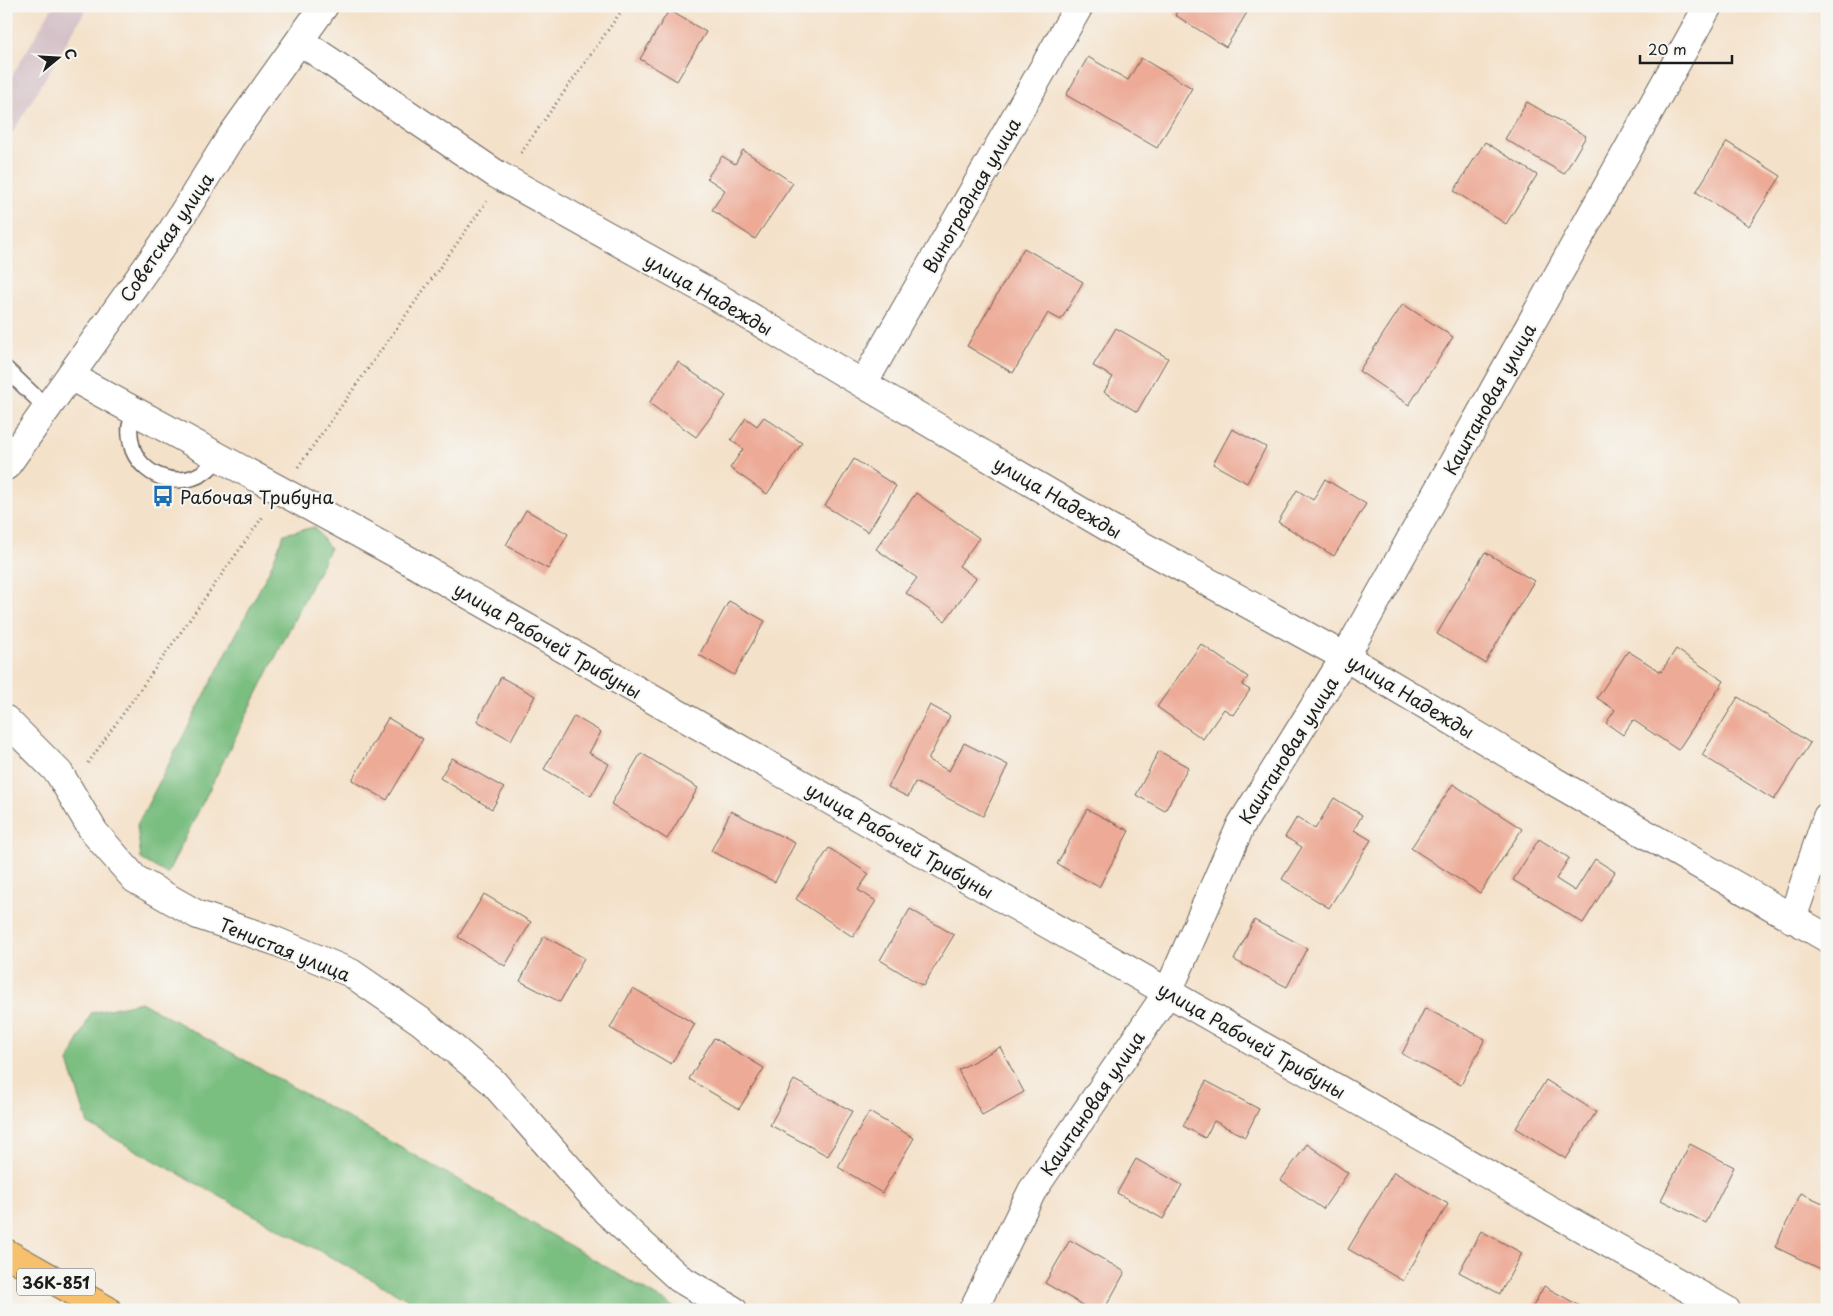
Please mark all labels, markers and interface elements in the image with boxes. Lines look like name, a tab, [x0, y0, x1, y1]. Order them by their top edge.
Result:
north arrow	[32, 32, 82, 82]
scale bar	[1640, 32, 1733, 64]
text: 20 m	[1648, 37, 1687, 60]
text: С	[59, 46, 82, 62]
street label: Виноградная улица	[915, 112, 1027, 278]
street label: Советская улица	[113, 166, 220, 307]
street label: улица Надежды	[640, 246, 778, 342]
street label: Каштановая улица	[1436, 318, 1542, 480]
street label: улица Надежды	[989, 449, 1127, 545]
bus stop icon: Рабочая Трибуна	[150, 483, 176, 509]
place label: Рабочая Трибуна	[180, 483, 335, 510]
street label: улица Рабочей Трибуны	[449, 575, 647, 705]
street label: улица Надежды	[1342, 647, 1480, 745]
street label: Каштановая улица	[1232, 670, 1345, 829]
street label: улица Рабочей Трибуны	[801, 775, 999, 905]
street label: Тенистая улица	[215, 910, 355, 988]
street label: улица Рабочей Трибуны	[1153, 975, 1351, 1105]
street label: Каштановая улица	[1033, 1025, 1151, 1181]
road number: 36К-851	[17, 1268, 95, 1295]

